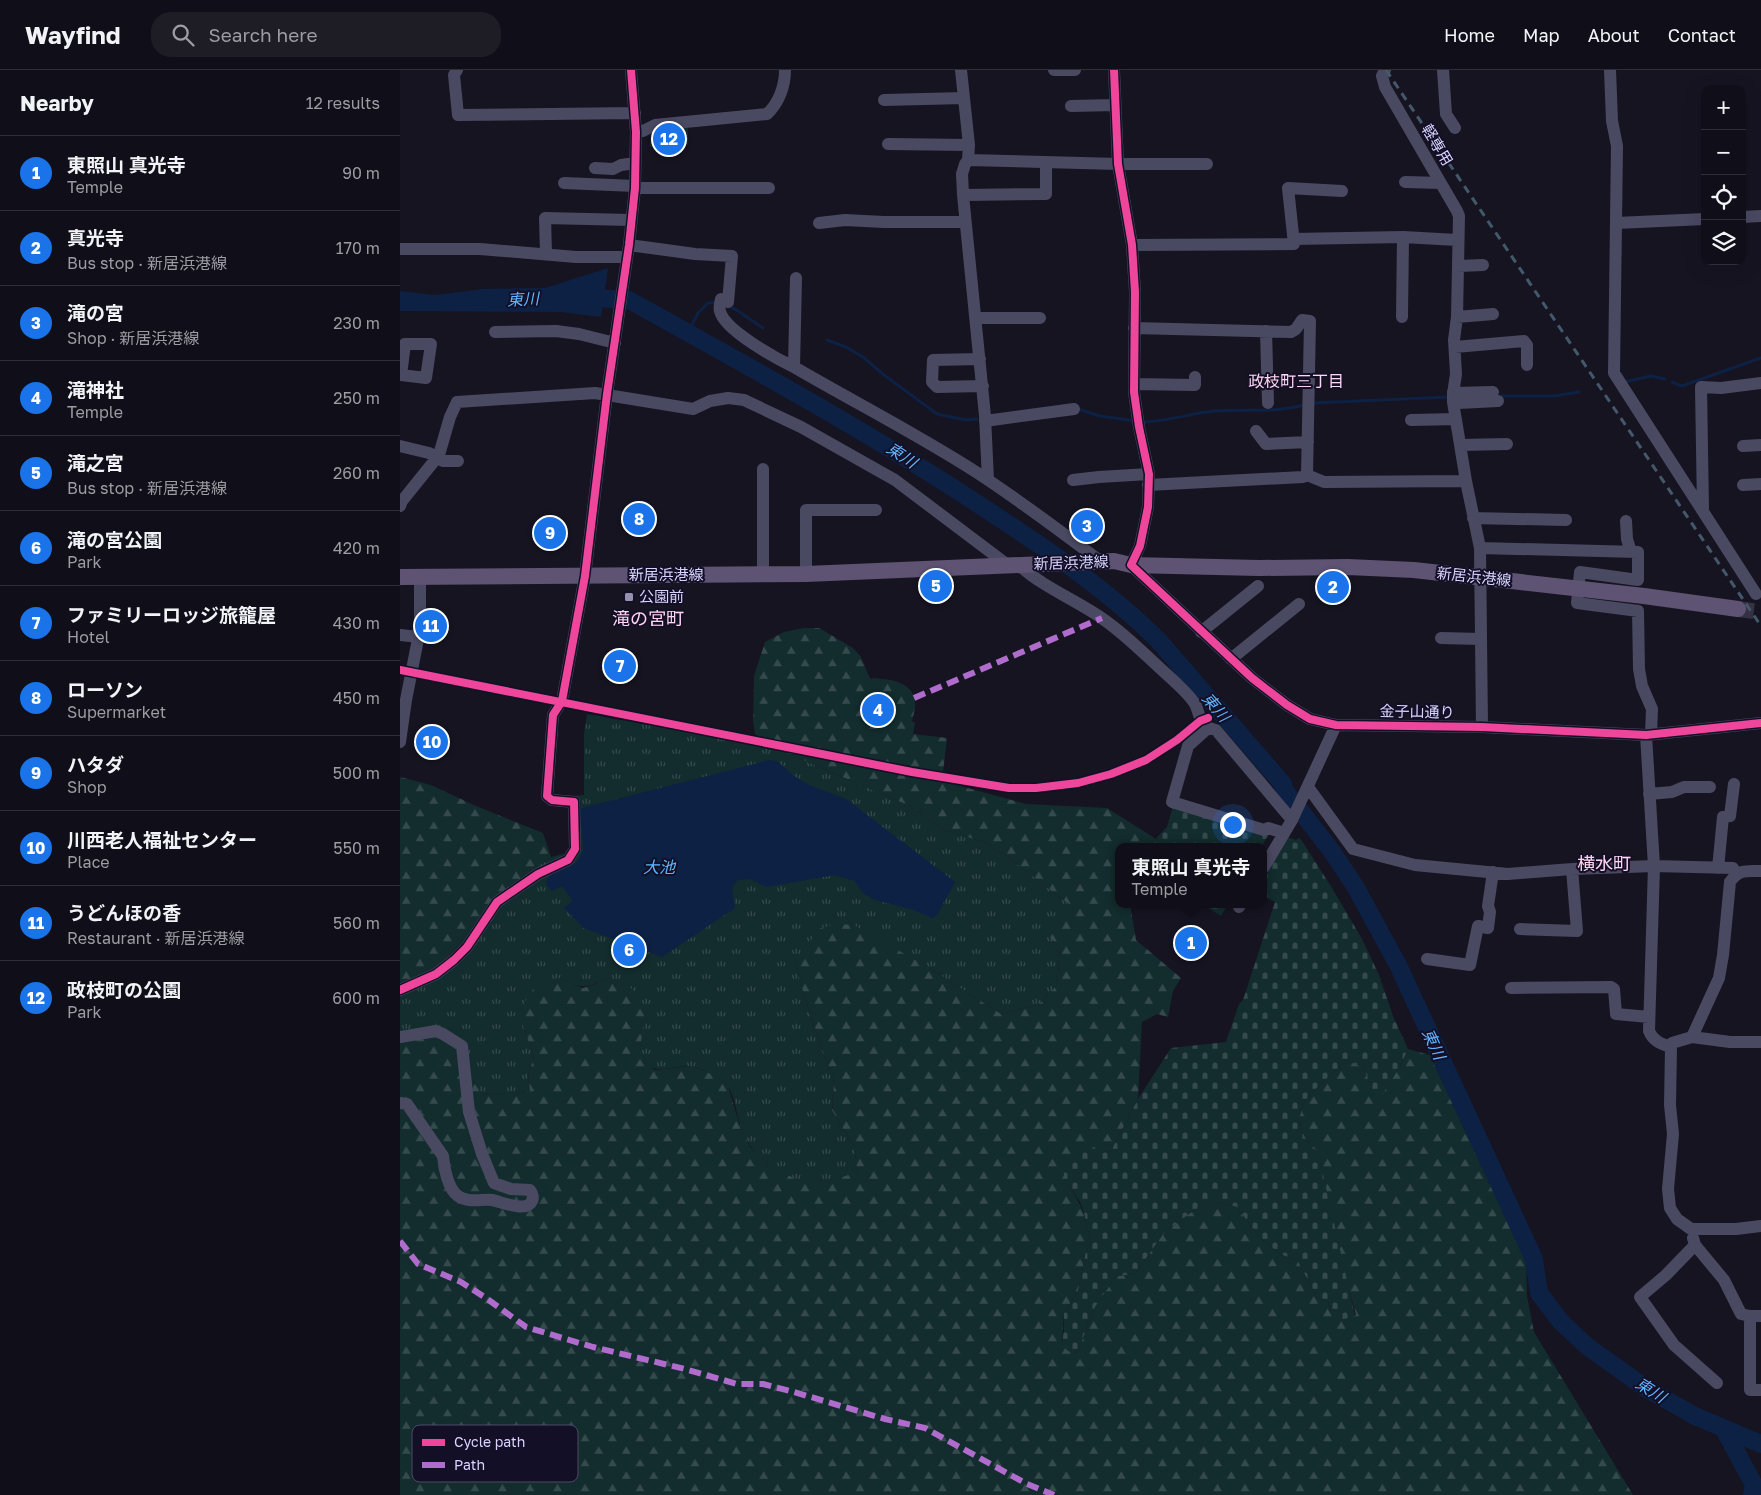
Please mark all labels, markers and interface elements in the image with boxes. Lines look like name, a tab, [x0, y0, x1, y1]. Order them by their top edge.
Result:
search box	[151, 12, 501, 57]
text: Wayfind	[25, 20, 121, 49]
icon: search	[169, 21, 197, 49]
text: Search here	[209, 23, 317, 46]
text: Home	[1444, 24, 1495, 46]
text: Map	[1523, 24, 1560, 46]
text: About	[1588, 24, 1640, 46]
text: Contact	[1668, 24, 1736, 46]
map controls	[1701, 85, 1746, 265]
button: +	[1701, 85, 1746, 130]
text: Nearby	[20, 90, 94, 116]
text: 12 results	[306, 93, 380, 113]
pin: 12	[653, 120, 685, 158]
street label: 軽専用	[1419, 121, 1457, 168]
button: −	[1701, 130, 1746, 175]
text: 東照山 真光寺	[67, 153, 186, 176]
text: 1	[32, 163, 40, 183]
text: 90 m	[342, 163, 380, 183]
button: locate	[1701, 175, 1746, 220]
text: Temple	[67, 177, 123, 197]
button: layers	[1701, 220, 1746, 265]
text: 真光寺	[67, 226, 124, 249]
text: 2	[31, 238, 41, 258]
text: 170 m	[336, 238, 380, 258]
text: Bus stop · 新居浜港線	[67, 253, 227, 273]
water label: 東川	[506, 288, 541, 310]
text: 滝の宮	[67, 301, 124, 324]
text: 3	[31, 313, 41, 333]
text: 230 m	[333, 313, 380, 333]
text: Shop · 新居浜港線	[67, 328, 199, 348]
district label: 政枝町三丁目	[1248, 371, 1344, 391]
text: 滝神社	[67, 378, 124, 401]
text: 4	[31, 388, 41, 408]
text: 250 m	[333, 388, 380, 408]
text: Temple	[67, 402, 123, 422]
water label: 東川	[883, 438, 923, 473]
text: 滝之宮	[67, 451, 124, 474]
text: 5	[31, 463, 41, 483]
text: 260 m	[333, 463, 380, 483]
text: Bus stop · 新居浜港線	[67, 478, 227, 498]
pin: 8	[623, 500, 655, 538]
pin: 3	[1071, 507, 1103, 545]
pin: 9	[534, 514, 566, 552]
text: 滝の宮公園	[67, 528, 162, 551]
text: 6	[31, 538, 41, 558]
text: 420 m	[333, 538, 380, 558]
text: Park	[67, 552, 102, 572]
street label: 新居浜港線	[1033, 552, 1109, 572]
street label: 新居浜港線	[1436, 563, 1512, 589]
street label: 新居浜港線	[628, 565, 704, 583]
pin: 5	[920, 567, 952, 605]
pin: 2	[1317, 568, 1349, 606]
place label: 公園前	[639, 587, 684, 605]
marker: 公園前	[623, 591, 635, 603]
text: ファミリーロッジ旅籠屋	[67, 603, 276, 626]
pin: 11	[415, 607, 447, 645]
district label: 滝の宮町	[612, 607, 684, 629]
text: 7	[32, 613, 40, 633]
text: 430 m	[333, 613, 380, 633]
text: Hotel	[67, 627, 110, 647]
pin: 7	[604, 647, 636, 685]
text: ローソン	[67, 678, 143, 701]
text: 8	[31, 688, 41, 708]
text: 450 m	[333, 688, 380, 708]
water label: 東川	[1198, 688, 1235, 727]
pin: 4	[862, 691, 894, 729]
street label: 金子山通り	[1379, 701, 1455, 721]
text: Supermarket	[67, 702, 166, 722]
pin: 10	[416, 723, 448, 761]
text: ハタダ	[67, 753, 124, 776]
text: 9	[31, 763, 41, 783]
text: 500 m	[333, 763, 380, 783]
text: Shop	[67, 777, 107, 797]
your location	[1220, 812, 1246, 838]
text: 川西老人福祉センター	[67, 828, 257, 851]
text: 10	[27, 838, 45, 858]
text: 550 m	[333, 838, 380, 858]
popup	[1115, 843, 1267, 908]
text: Place	[67, 852, 110, 872]
district label: 横水町	[1577, 852, 1631, 874]
text: 東照山 真光寺	[1132, 855, 1250, 878]
water label: 大池	[643, 857, 677, 877]
text: Temple	[1132, 879, 1188, 899]
text: うどんほの香	[67, 901, 181, 924]
text: 11	[28, 913, 44, 933]
text: 560 m	[333, 913, 380, 933]
pin: 1	[1175, 924, 1207, 962]
text: Restaurant · 新居浜港線	[67, 928, 245, 948]
pin: 6	[613, 931, 645, 969]
text: 政枝町の公園	[67, 978, 181, 1001]
text: 12	[27, 988, 45, 1008]
text: 600 m	[332, 988, 380, 1008]
text: Park	[67, 1002, 102, 1022]
water label: 東川	[1418, 1025, 1451, 1065]
water label: 東川	[1632, 1373, 1672, 1408]
legend	[412, 1425, 578, 1482]
text: Cycle path	[454, 1433, 525, 1450]
text: Path	[454, 1456, 485, 1473]

